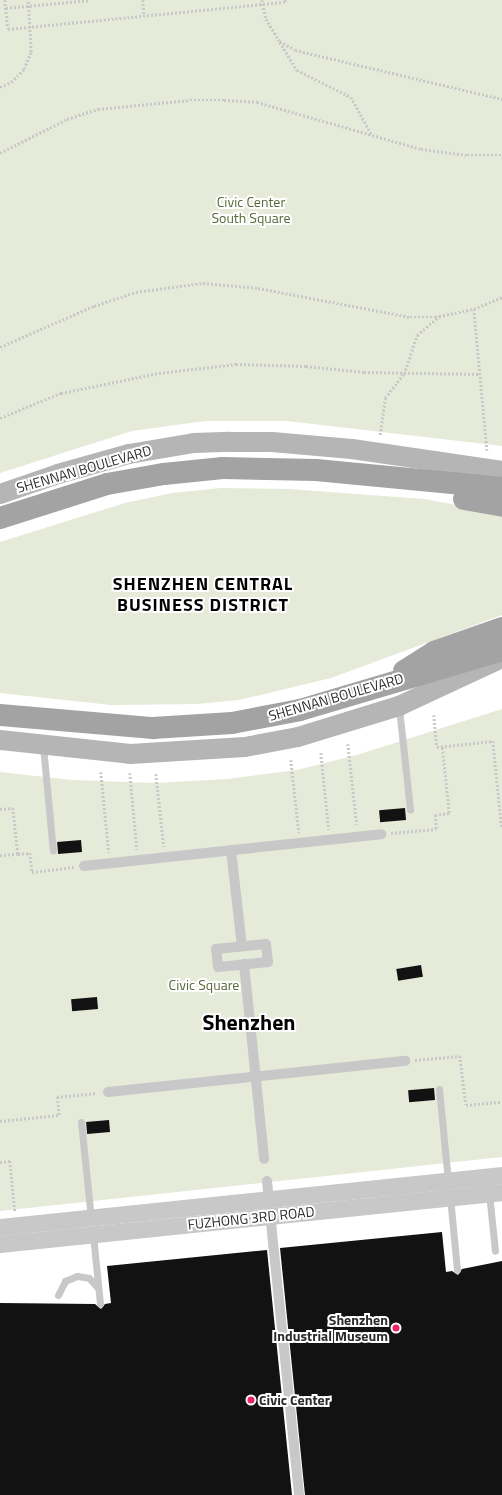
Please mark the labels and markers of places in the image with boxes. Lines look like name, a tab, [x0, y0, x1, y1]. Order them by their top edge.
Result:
place label: Shenzhen Industrial Museum	[273, 1312, 388, 1344]
marker: Shenzhen Industrial Museum	[391, 1323, 401, 1333]
place label: Civic Center	[259, 1392, 330, 1408]
marker: Civic Center	[246, 1395, 256, 1405]

